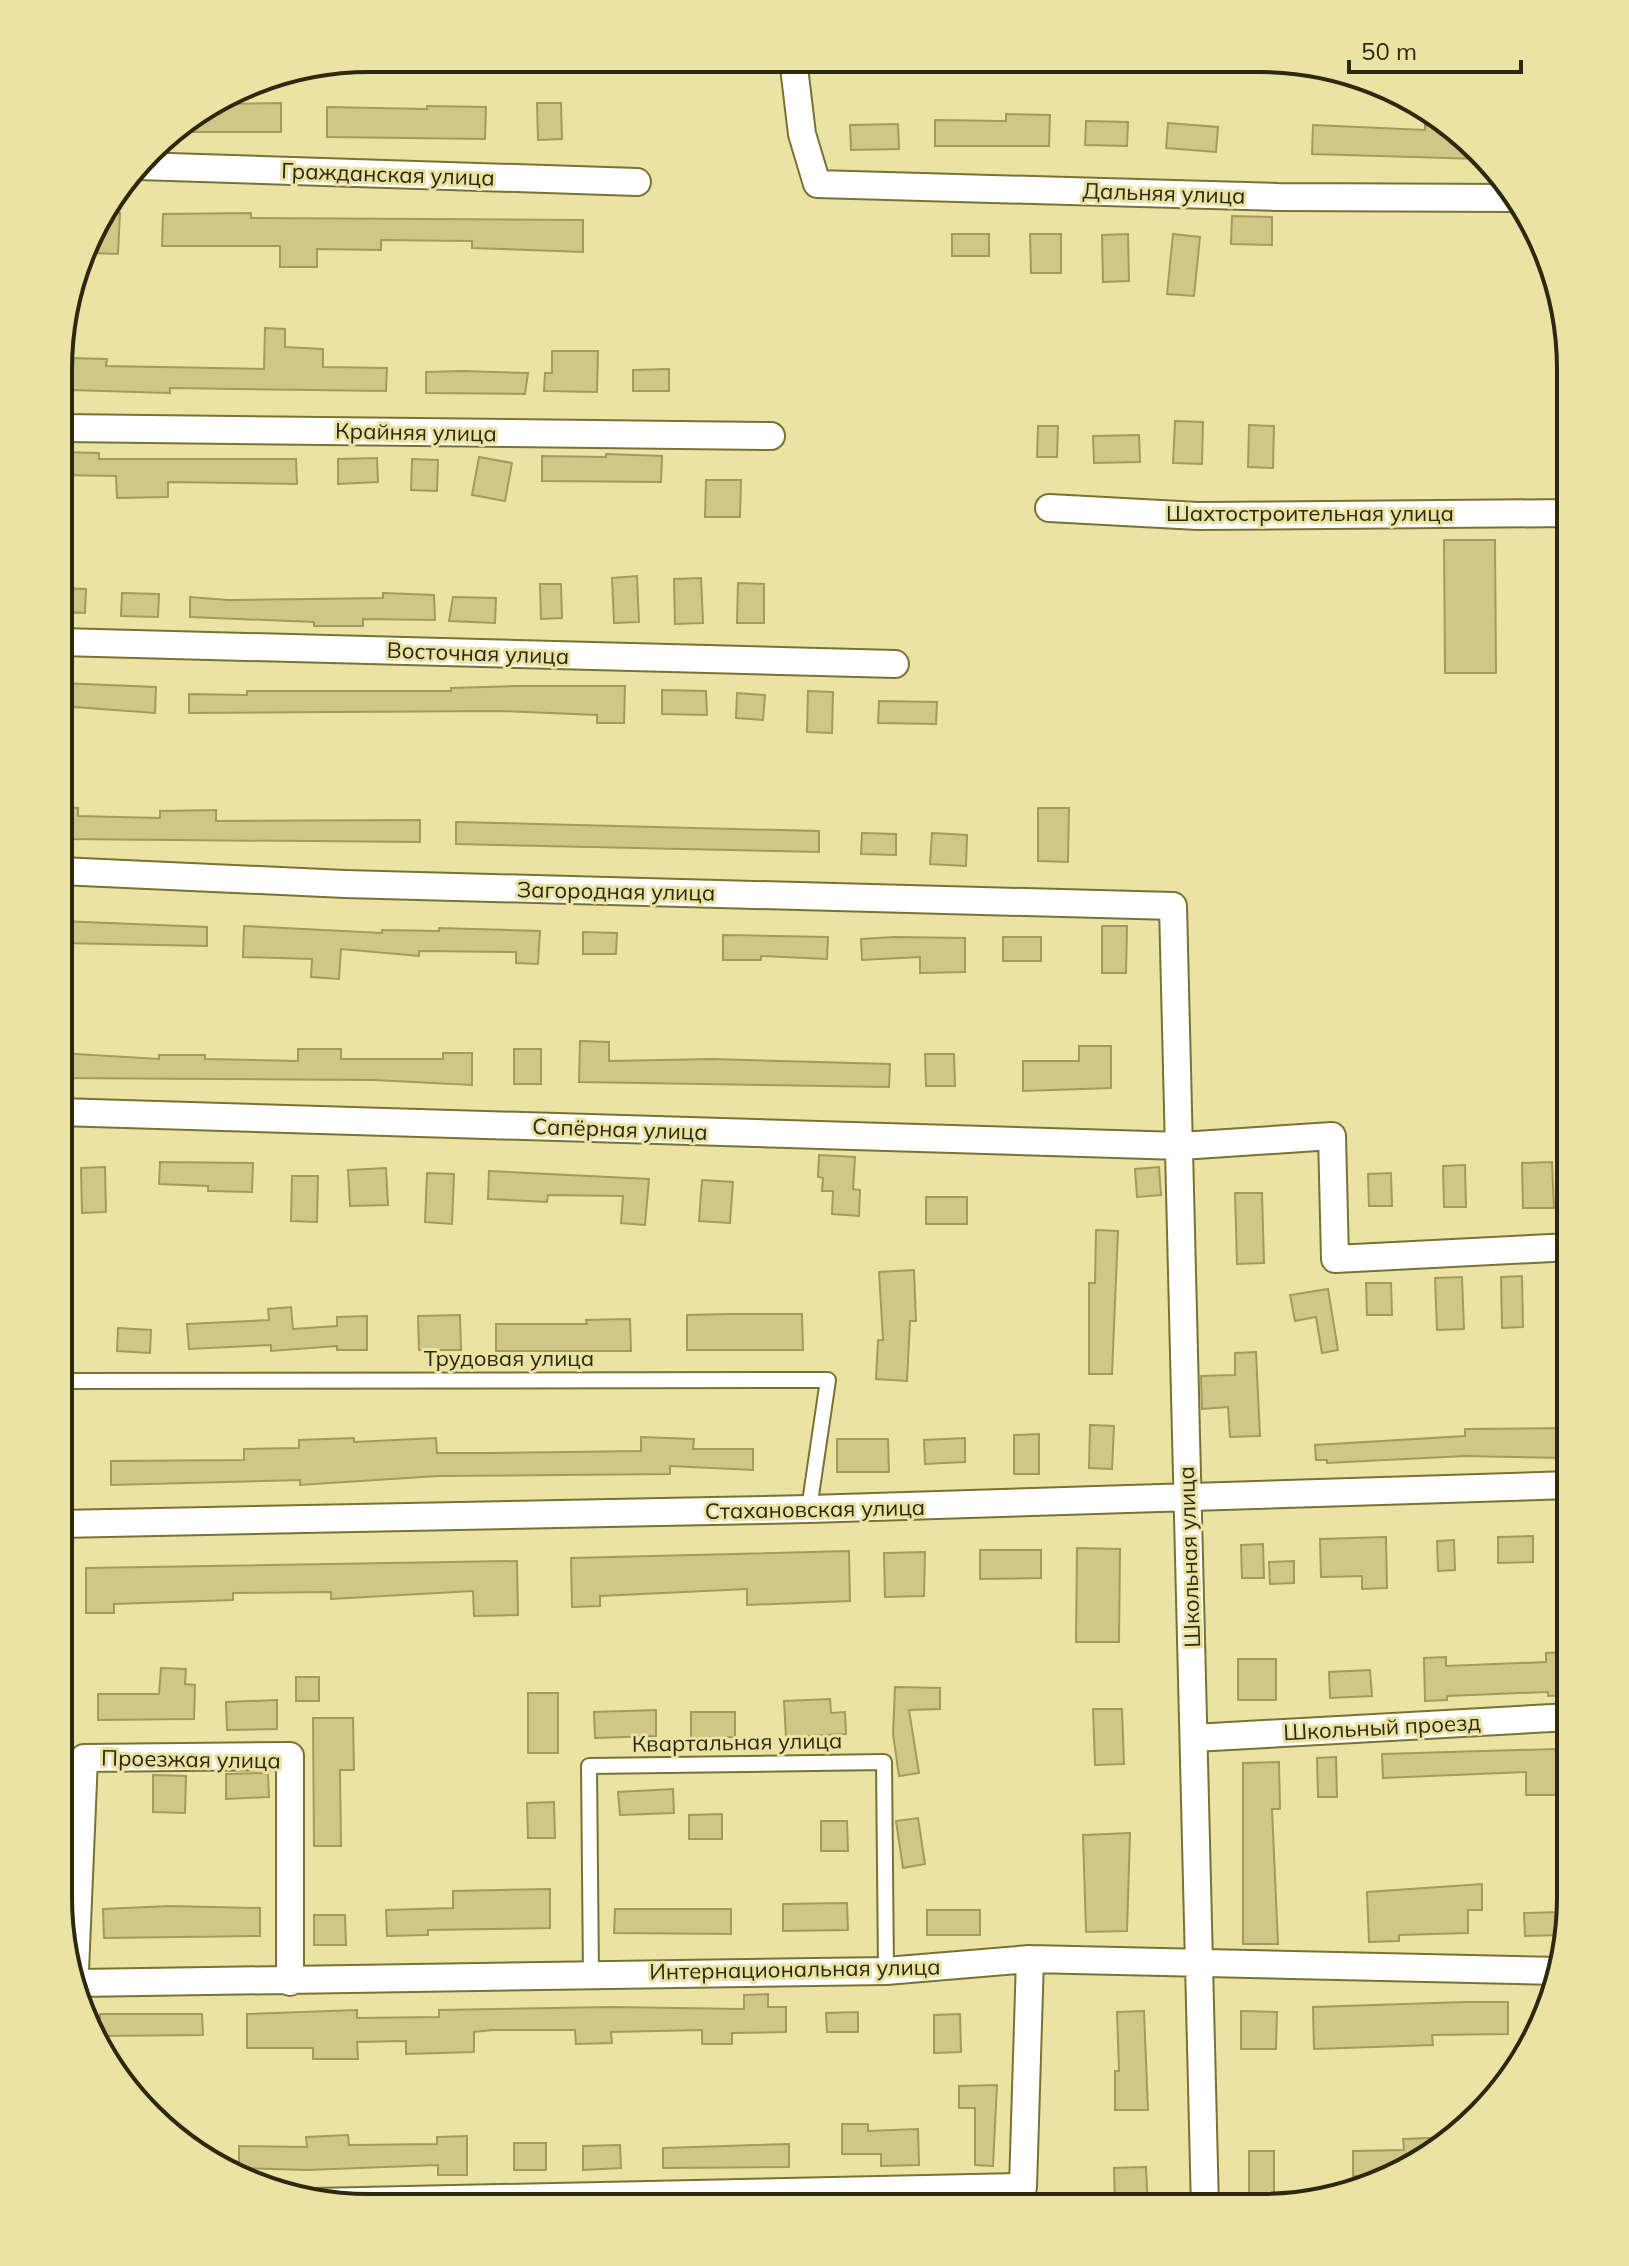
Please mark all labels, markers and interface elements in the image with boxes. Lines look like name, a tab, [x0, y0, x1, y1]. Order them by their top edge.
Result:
scale bar	[1349, 24, 1521, 74]
text: 50 m	[1361, 36, 1417, 66]
street label: Гражданская улица	[281, 156, 495, 192]
street label: Дальняя улица	[1082, 176, 1246, 210]
street label: Крайняя улица	[335, 417, 497, 447]
street label: Шахтостроительная улица	[1166, 499, 1454, 527]
street label: Восточная улица	[386, 636, 570, 670]
street label: Загородная улица	[517, 875, 715, 907]
street label: Сапёрная улица	[532, 1112, 708, 1146]
street label: Трудовая улица	[424, 1344, 594, 1372]
street label: Школьная улица	[1172, 1466, 1206, 1648]
street label: Стахановская улица	[705, 1493, 925, 1525]
street label: Школьный проезд	[1282, 1708, 1482, 1746]
street label: Квартальная улица	[632, 1726, 842, 1758]
street label: Проезжая улица	[101, 1743, 281, 1775]
street label: Интернациональная улица	[649, 1952, 941, 1986]

